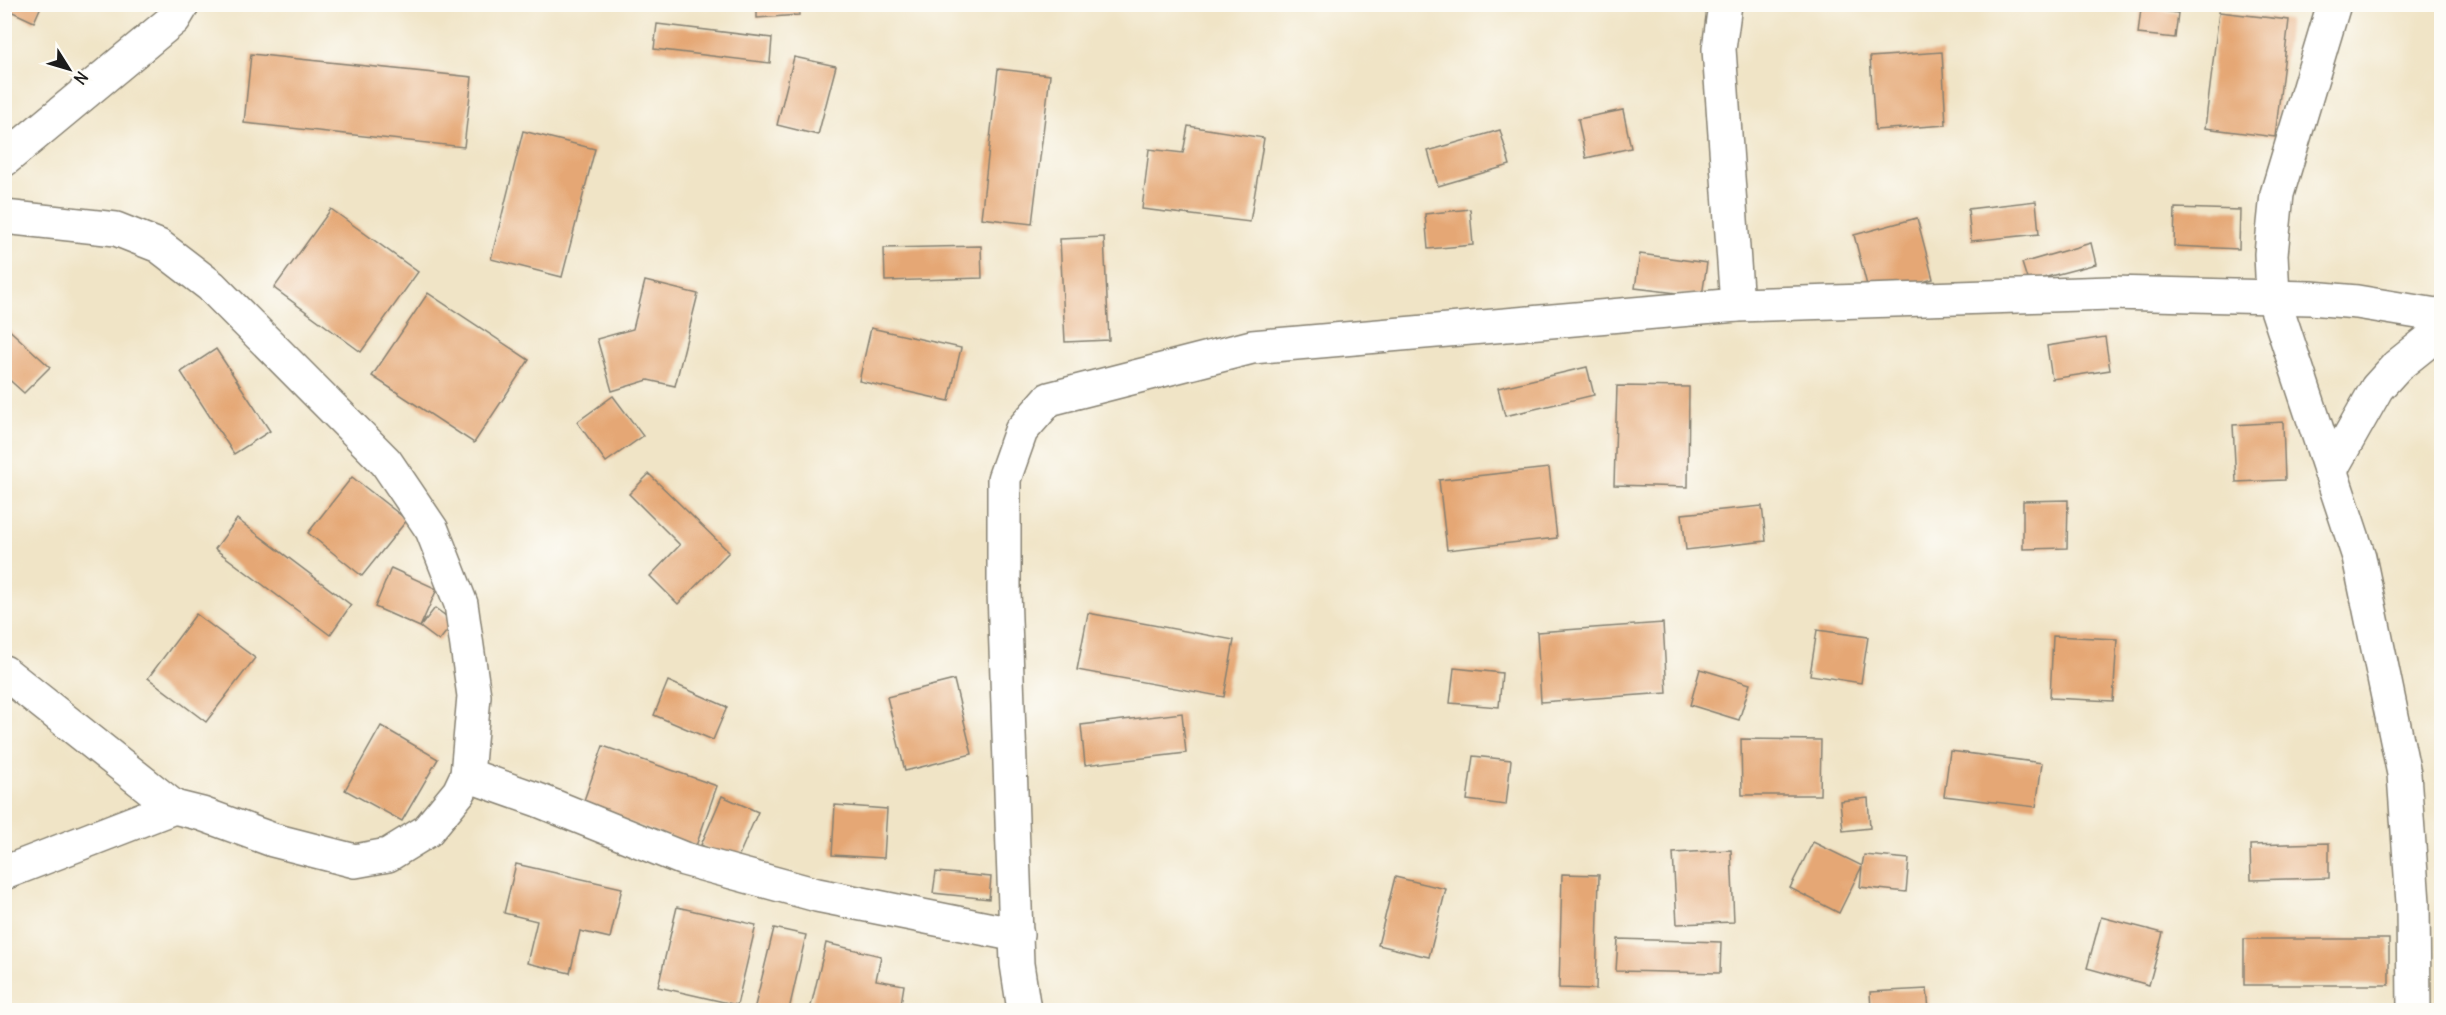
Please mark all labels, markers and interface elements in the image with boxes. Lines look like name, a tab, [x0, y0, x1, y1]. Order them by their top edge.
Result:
north arrow	[39, 39, 99, 99]
text: N	[70, 68, 92, 88]

